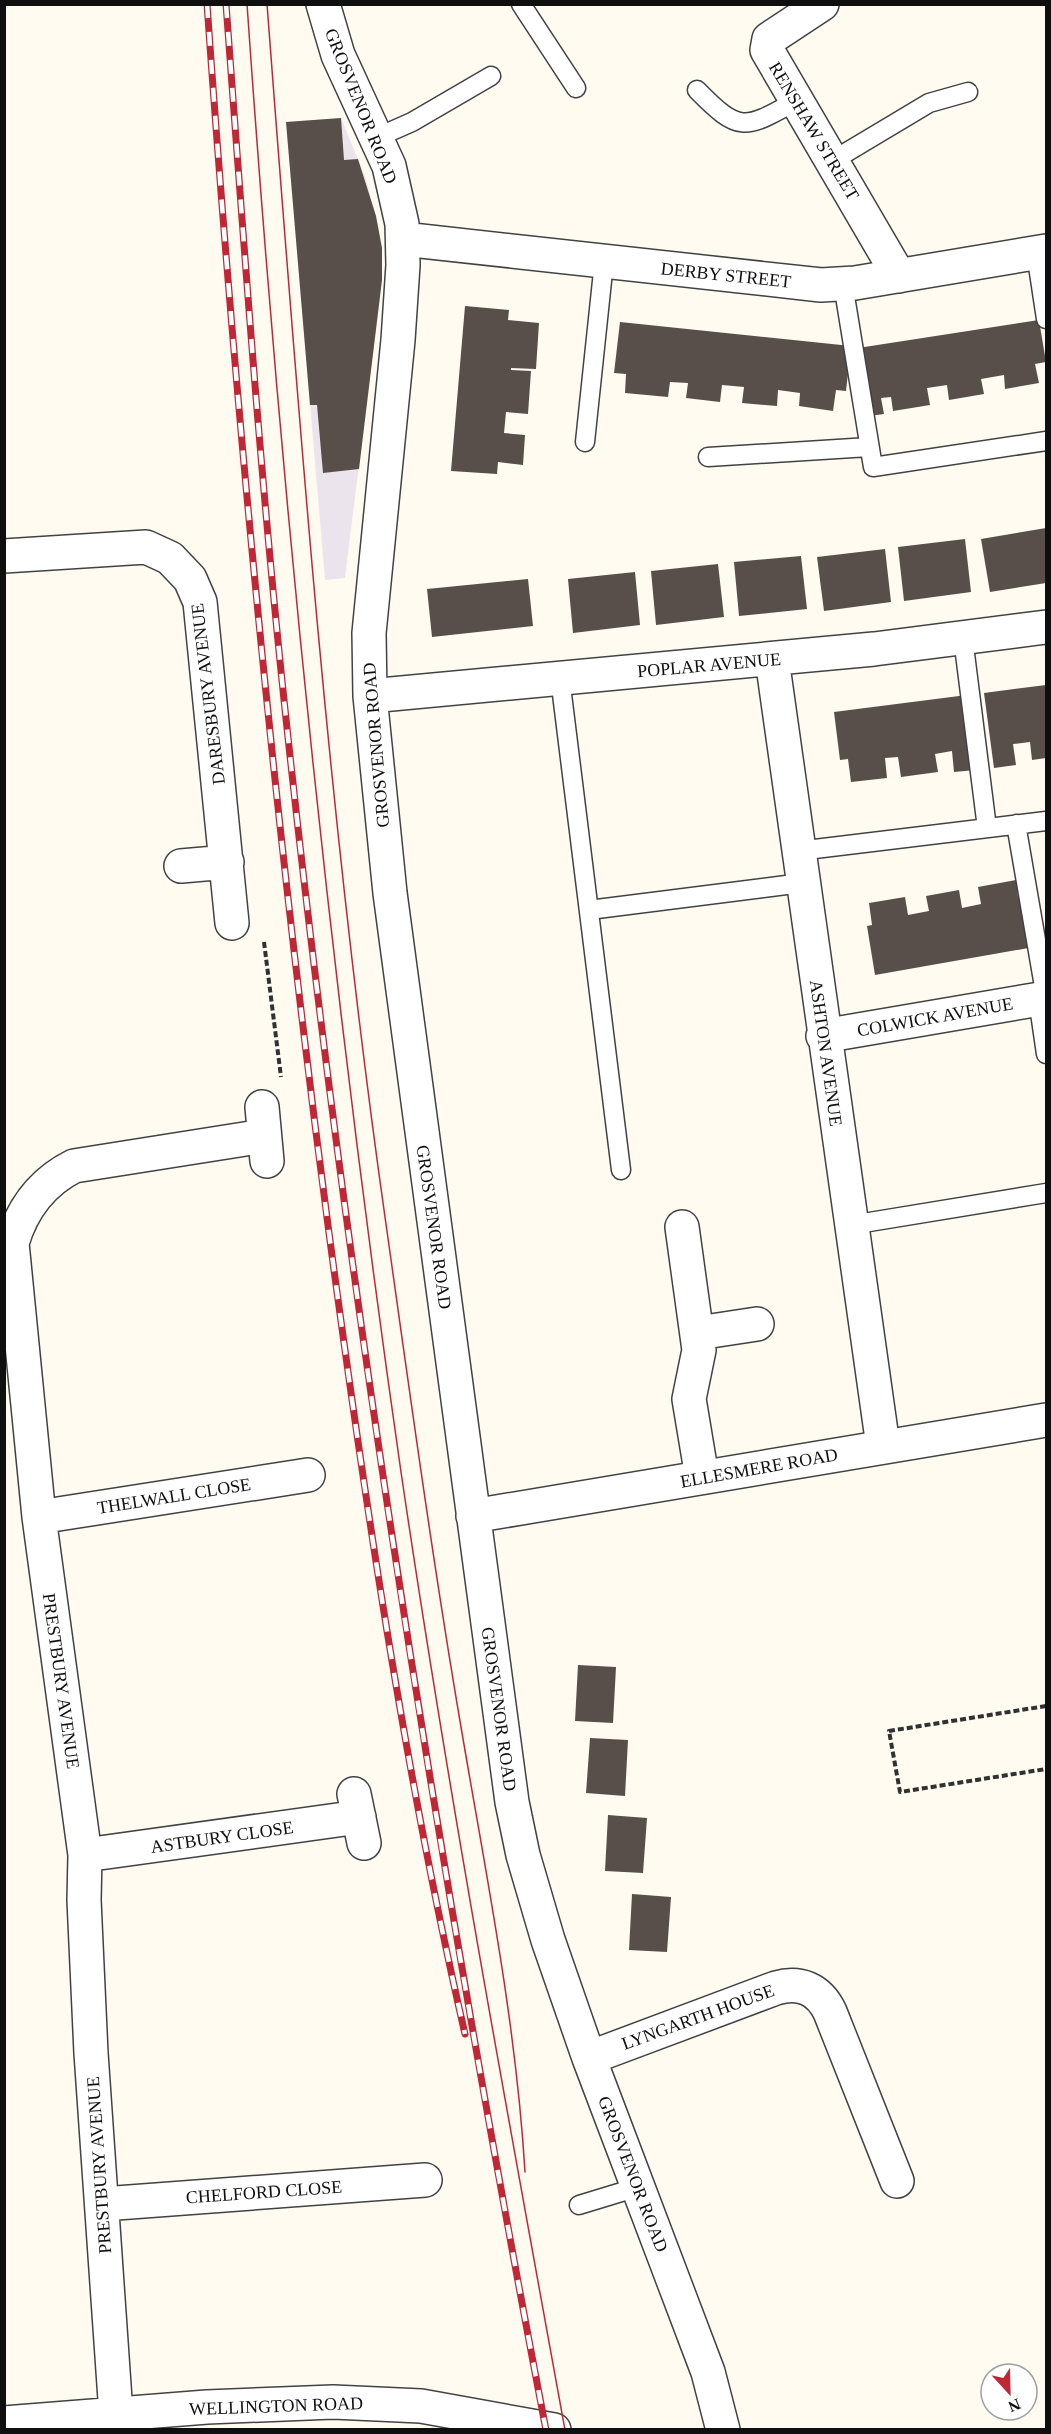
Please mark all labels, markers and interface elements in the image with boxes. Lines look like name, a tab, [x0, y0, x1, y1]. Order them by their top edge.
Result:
street label: GROSVENOR ROAD	[321, 26, 401, 186]
street label: RENSHAW STREET	[765, 58, 863, 204]
street label: DERBY STREET	[660, 258, 792, 292]
street label: DARESBURY AVENUE	[187, 602, 229, 786]
street label: POPLAR AVENUE	[636, 649, 782, 681]
street label: GROSVENOR ROAD	[359, 662, 393, 828]
street label: ASHTON AVENUE	[806, 978, 846, 1128]
street label: COLWICK AVENUE	[856, 993, 1014, 1041]
street label: GROSVENOR ROAD	[413, 1144, 455, 1310]
street label: ELLESMERE ROAD	[679, 1444, 839, 1492]
street label: THELWALL CLOSE	[96, 1474, 252, 1518]
street label: PRESTBURY AVENUE	[39, 1592, 83, 1770]
street label: GROSVENOR ROAD	[478, 1626, 520, 1792]
street label: ASTBURY CLOSE	[149, 1817, 295, 1857]
street label: LYNGARTH HOUSE	[619, 1980, 777, 2054]
street label: PRESTBURY AVENUE	[83, 2076, 115, 2254]
street label: GROSVENOR ROAD	[594, 2093, 672, 2255]
street label: CHELFORD CLOSE	[185, 2177, 343, 2207]
north arrow	[979, 2362, 1039, 2422]
street label: WELLINGTON ROAD	[189, 2393, 363, 2419]
text: N	[1005, 2395, 1023, 2416]

